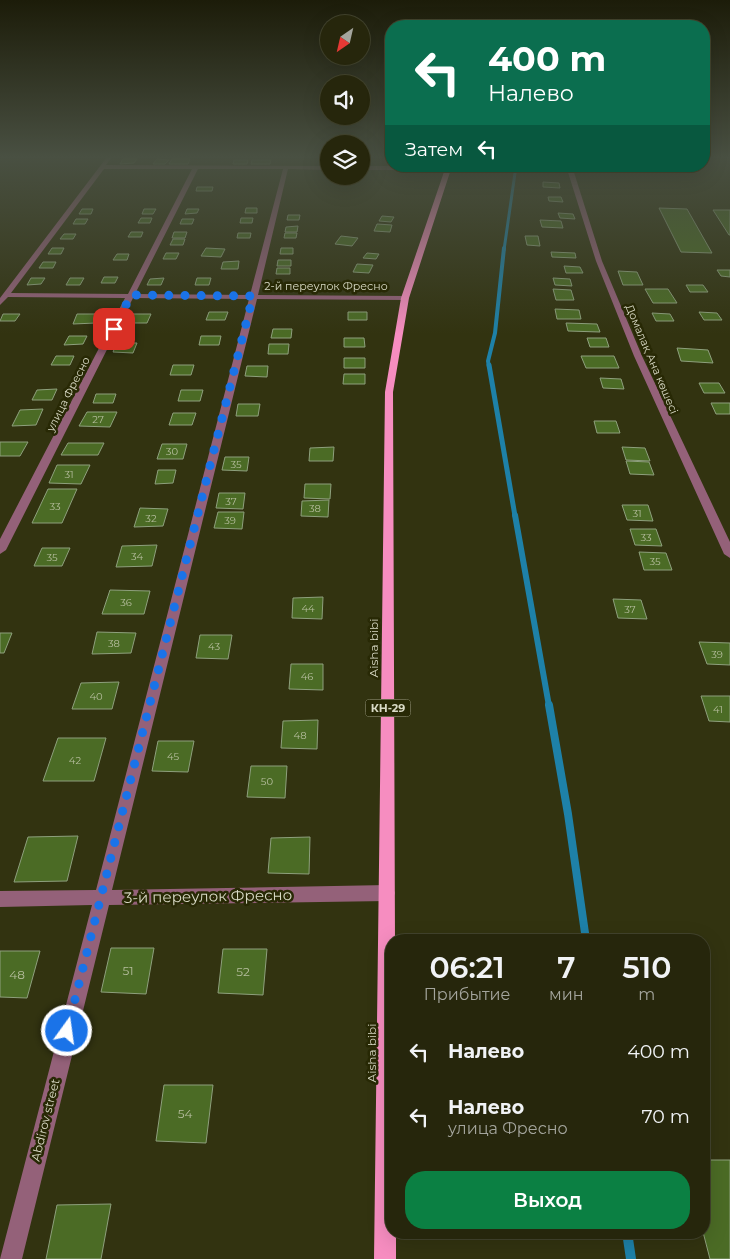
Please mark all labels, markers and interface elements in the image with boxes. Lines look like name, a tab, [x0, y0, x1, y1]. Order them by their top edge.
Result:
north arrow	[320, 15, 370, 65]
map controls	[320, 15, 370, 185]
text: 400 m	[488, 37, 606, 80]
icon: left	[405, 40, 470, 105]
button: sound	[320, 75, 370, 125]
text: Налево	[488, 80, 574, 107]
button: layers	[320, 135, 370, 185]
icon: left	[473, 135, 501, 163]
text: Затем	[405, 138, 463, 161]
street label: 2-й переулок Фресно	[264, 279, 388, 293]
street label: Домалақ Ана көшесі	[623, 302, 681, 416]
pin	[93, 308, 135, 350]
icon: arrive	[100, 315, 128, 343]
street label: улица Фресно	[43, 354, 93, 435]
house number: 27	[92, 413, 104, 426]
house number: 30	[166, 445, 179, 458]
house number: 35	[230, 458, 242, 471]
house number: 31	[64, 468, 74, 481]
house number: 37	[225, 495, 237, 508]
house number: 33	[49, 500, 61, 513]
house number: 38	[309, 502, 321, 515]
house number: 31	[632, 507, 642, 520]
house number: 32	[145, 512, 157, 525]
house number: 39	[224, 514, 236, 527]
house number: 33	[640, 531, 652, 544]
house number: 34	[131, 550, 144, 563]
house number: 35	[46, 551, 58, 564]
house number: 35	[649, 555, 661, 568]
house number: 36	[120, 596, 132, 609]
house number: 44	[301, 602, 315, 615]
house number: 37	[624, 603, 636, 616]
street label: Aisha bibi	[366, 619, 381, 677]
house number: 38	[108, 637, 120, 650]
house number: 43	[208, 640, 220, 653]
house number: 39	[711, 648, 723, 661]
house number: 46	[301, 670, 313, 683]
house number: 40	[89, 690, 103, 703]
road number: КН-29	[366, 700, 410, 716]
house number: 41	[713, 703, 723, 716]
house number: 48	[293, 729, 307, 742]
house number: 45	[167, 750, 179, 763]
house number: 42	[69, 754, 81, 767]
house number: 50	[261, 775, 274, 788]
street label: 3-й переулок Фресно	[124, 885, 292, 907]
text: 06:21	[429, 949, 505, 986]
text: 7	[557, 949, 575, 986]
text: 510	[622, 949, 671, 986]
house number: 51	[122, 963, 134, 978]
house number: 52	[236, 964, 250, 979]
house number: 48	[9, 967, 25, 982]
text: Прибытие	[424, 985, 510, 1004]
text: мин	[549, 985, 584, 1004]
text: m	[638, 985, 655, 1004]
position arrow	[40, 1004, 92, 1056]
street label: Aisha bibi	[364, 1024, 379, 1082]
icon: left	[405, 1038, 433, 1066]
text: Налево	[448, 1040, 524, 1063]
text: 400 m	[627, 1040, 690, 1063]
street label: Abdirov street	[27, 1077, 63, 1163]
text: Налево	[448, 1096, 524, 1119]
icon: left	[405, 1103, 433, 1131]
text: 70 m	[641, 1105, 690, 1128]
house number: 54	[178, 1106, 192, 1121]
text: улица Фресно	[448, 1119, 568, 1138]
button: Выход	[405, 1171, 690, 1229]

